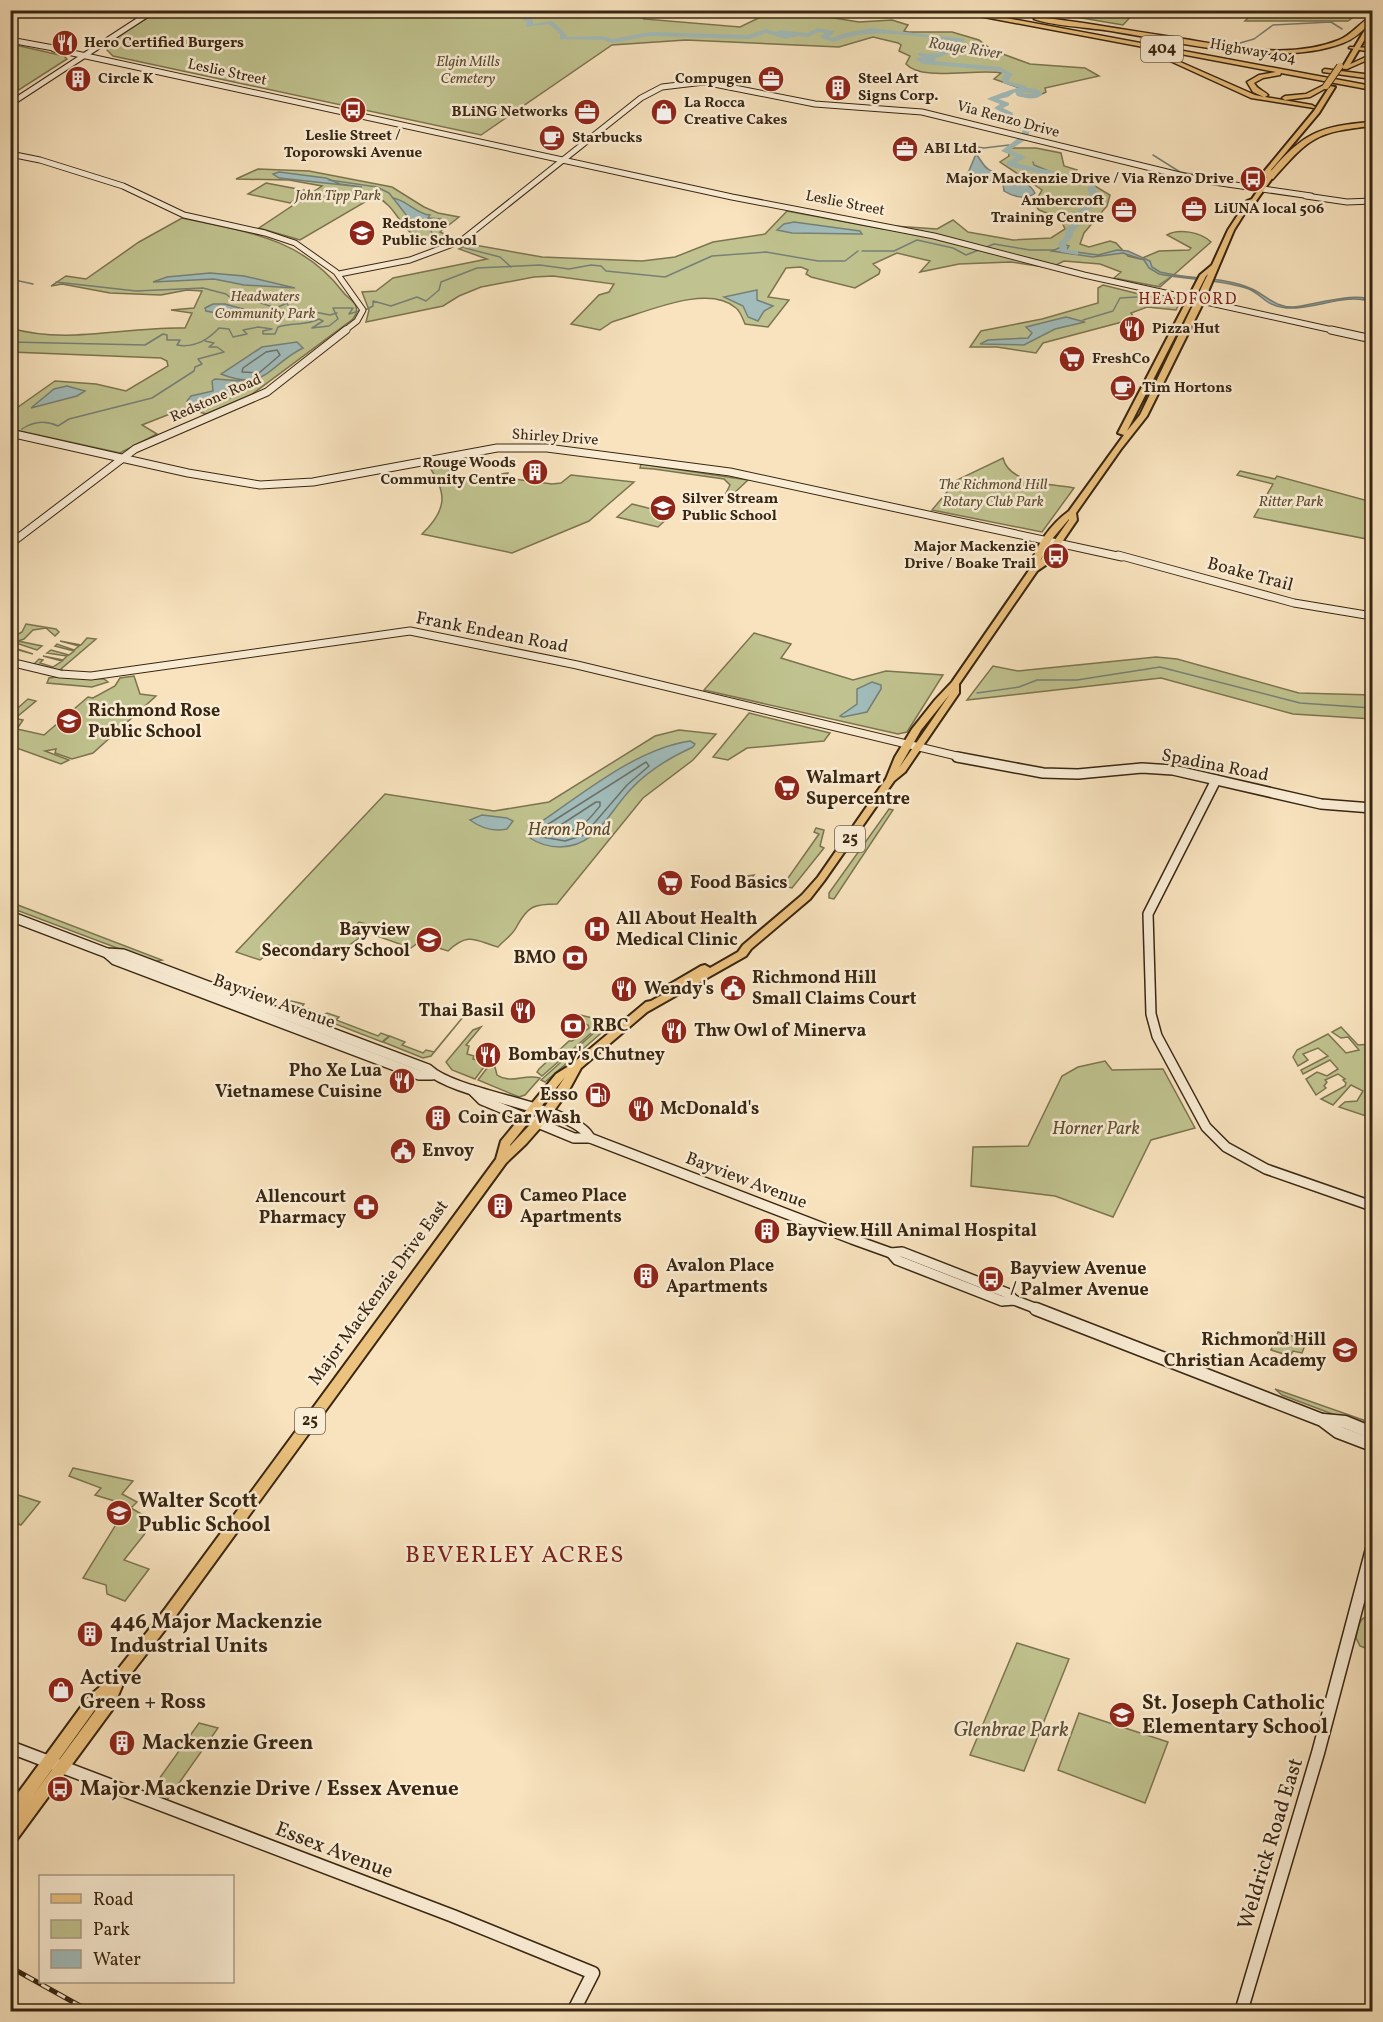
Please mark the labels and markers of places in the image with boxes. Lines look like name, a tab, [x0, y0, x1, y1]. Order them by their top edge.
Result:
restaurant icon: Hero Certified Burgers	[50, 28, 80, 58]
place label: Hero Certified Burgers	[84, 33, 244, 54]
building icon: Circle K	[63, 64, 93, 94]
office icon: Compugen	[756, 64, 786, 94]
place label: Circle K	[98, 69, 154, 90]
place label: Compugen	[675, 69, 752, 90]
place label: Steel Art Signs Corp.	[858, 69, 939, 107]
building icon: Steel Art Signs Corp.	[823, 73, 853, 103]
place label: La Rocca Creative Cakes	[684, 93, 788, 131]
bus stop icon: Leslie Street / Toporowski Avenue	[338, 95, 368, 125]
office icon: BLiNG Networks	[572, 97, 602, 127]
shop icon: La Rocca Creative Cakes	[649, 97, 679, 127]
place label: BLiNG Networks	[452, 102, 568, 123]
cafe icon: Starbucks	[537, 123, 567, 153]
place label: Leslie Street / Toporowski Avenue	[284, 126, 423, 164]
place label: Starbucks	[572, 128, 642, 149]
office icon: ABI Ltd.	[890, 134, 920, 164]
place label: ABI Ltd.	[924, 139, 981, 160]
bus stop icon: Major Mackenzie Drive / Via Renzo Drive	[1238, 164, 1268, 194]
place label: Major Mackenzie Drive / Via Renzo Drive	[946, 169, 1234, 190]
place label: Ambercroft Training Centre	[991, 191, 1104, 229]
office icon: LiUNA local 506	[1179, 194, 1209, 224]
office icon: Ambercroft Training Centre	[1109, 195, 1139, 225]
place label: LiUNA local 506	[1214, 199, 1324, 220]
place label: Redstone Public School	[382, 214, 477, 252]
school or university icon: Redstone Public School	[347, 218, 377, 248]
restaurant icon: Pizza Hut	[1117, 314, 1147, 344]
place label: Pizza Hut	[1152, 319, 1220, 340]
supermarket icon: FreshCo	[1057, 344, 1087, 374]
place label: FreshCo	[1092, 349, 1150, 370]
cafe icon: Tim Hortons	[1108, 373, 1138, 403]
place label: Tim Hortons	[1142, 378, 1232, 399]
place label: Rouge Woods Community Centre	[380, 453, 516, 491]
building icon: Rouge Woods Community Centre	[520, 457, 550, 487]
place label: Silver Stream Public School	[682, 489, 779, 527]
school or university icon: Silver Stream Public School	[648, 493, 678, 523]
place label: Major Mackenzie Drive / Boake Trail	[904, 537, 1036, 575]
bus stop icon: Major Mackenzie Drive / Boake Trail	[1041, 541, 1071, 571]
place label: Richmond Rose Public School	[88, 699, 220, 745]
school or university icon: Richmond Rose Public School	[54, 706, 84, 736]
place label: Walmart Supercentre	[806, 766, 910, 812]
supermarket icon: Walmart Supercentre	[772, 773, 802, 803]
supermarket icon: Food Basics	[655, 868, 685, 898]
place label: Food Basics	[690, 871, 788, 896]
place label: All About Health Medical Clinic	[616, 907, 758, 953]
hospital icon: All About Health Medical Clinic	[582, 914, 612, 944]
place label: Bayview Secondary School	[262, 918, 410, 964]
school or university icon: Bayview Secondary School	[414, 925, 444, 955]
bank icon: BMO	[560, 943, 590, 973]
place label: BMO	[513, 946, 556, 971]
place label: Richmond Hill Small Claims Court	[752, 966, 917, 1012]
public building icon: Richmond Hill Small Claims Court	[718, 973, 748, 1003]
restaurant icon: Wendy's	[609, 974, 639, 1004]
place label: Wendy's	[644, 977, 714, 1002]
restaurant icon: Thai Basil	[508, 996, 538, 1026]
place label: Thai Basil	[419, 999, 504, 1024]
bank icon: RBC	[558, 1011, 588, 1041]
place label: RBC	[592, 1014, 628, 1039]
restaurant icon: Thw Owl of Minerva	[659, 1016, 689, 1046]
place label: Thw Owl of Minerva	[694, 1019, 866, 1044]
restaurant icon: Bombay's Chutney	[473, 1040, 503, 1070]
place label: Bombay's Chutney	[508, 1043, 665, 1068]
place label: Pho Xe Lua Vietnamese Cuisine	[215, 1059, 382, 1105]
restaurant icon: Pho Xe Lua Vietnamese Cuisine	[387, 1066, 417, 1096]
fuel station icon: Esso	[583, 1080, 613, 1110]
place label: Esso	[540, 1083, 578, 1108]
restaurant icon: McDonald's	[626, 1094, 656, 1124]
place label: McDonald's	[660, 1097, 759, 1122]
building icon: Coin Car Wash	[423, 1103, 453, 1133]
place label: Coin Car Wash	[458, 1106, 581, 1131]
public building icon: Envoy	[388, 1136, 418, 1166]
place label: Envoy	[422, 1139, 474, 1164]
place label: Cameo Place Apartments	[520, 1184, 627, 1230]
place label: Allencourt Pharmacy	[255, 1185, 346, 1231]
building icon: Cameo Place Apartments	[485, 1191, 515, 1221]
pharmacy icon: Allencourt Pharmacy	[351, 1192, 381, 1222]
building icon: Bayview Hill Animal Hospital	[752, 1216, 782, 1246]
place label: Bayview Hill Animal Hospital	[786, 1219, 1037, 1244]
place label: Avalon Place Apartments	[666, 1254, 774, 1300]
place label: Bayview Avenue / Palmer Avenue	[1010, 1257, 1149, 1303]
building icon: Avalon Place Apartments	[631, 1261, 661, 1291]
bus stop icon: Bayview Avenue / Palmer Avenue	[976, 1264, 1006, 1294]
place label: Richmond Hill Christian Academy	[1164, 1328, 1326, 1374]
school or university icon: Richmond Hill Christian Academy	[1330, 1335, 1360, 1365]
place label: Walter Scott Public School	[138, 1487, 271, 1540]
school or university icon: Walter Scott Public School	[104, 1498, 134, 1528]
place label: 446 Major Mackenzie Industrial Units	[110, 1608, 322, 1661]
building icon: 446 Major Mackenzie Industrial Units	[75, 1619, 105, 1649]
place label: Active Green + Ross	[80, 1664, 206, 1717]
shop icon: Active Green + Ross	[46, 1675, 76, 1705]
place label: St. Joseph Catholic Elementary School	[1142, 1689, 1328, 1742]
school or university icon: St. Joseph Catholic Elementary School	[1107, 1700, 1137, 1730]
building icon: Mackenzie Green	[107, 1728, 137, 1758]
place label: Mackenzie Green	[142, 1729, 313, 1758]
bus stop icon: Major Mackenzie Drive / Essex Avenue	[45, 1774, 75, 1804]
place label: Major Mackenzie Drive / Essex Avenue	[80, 1775, 459, 1804]

